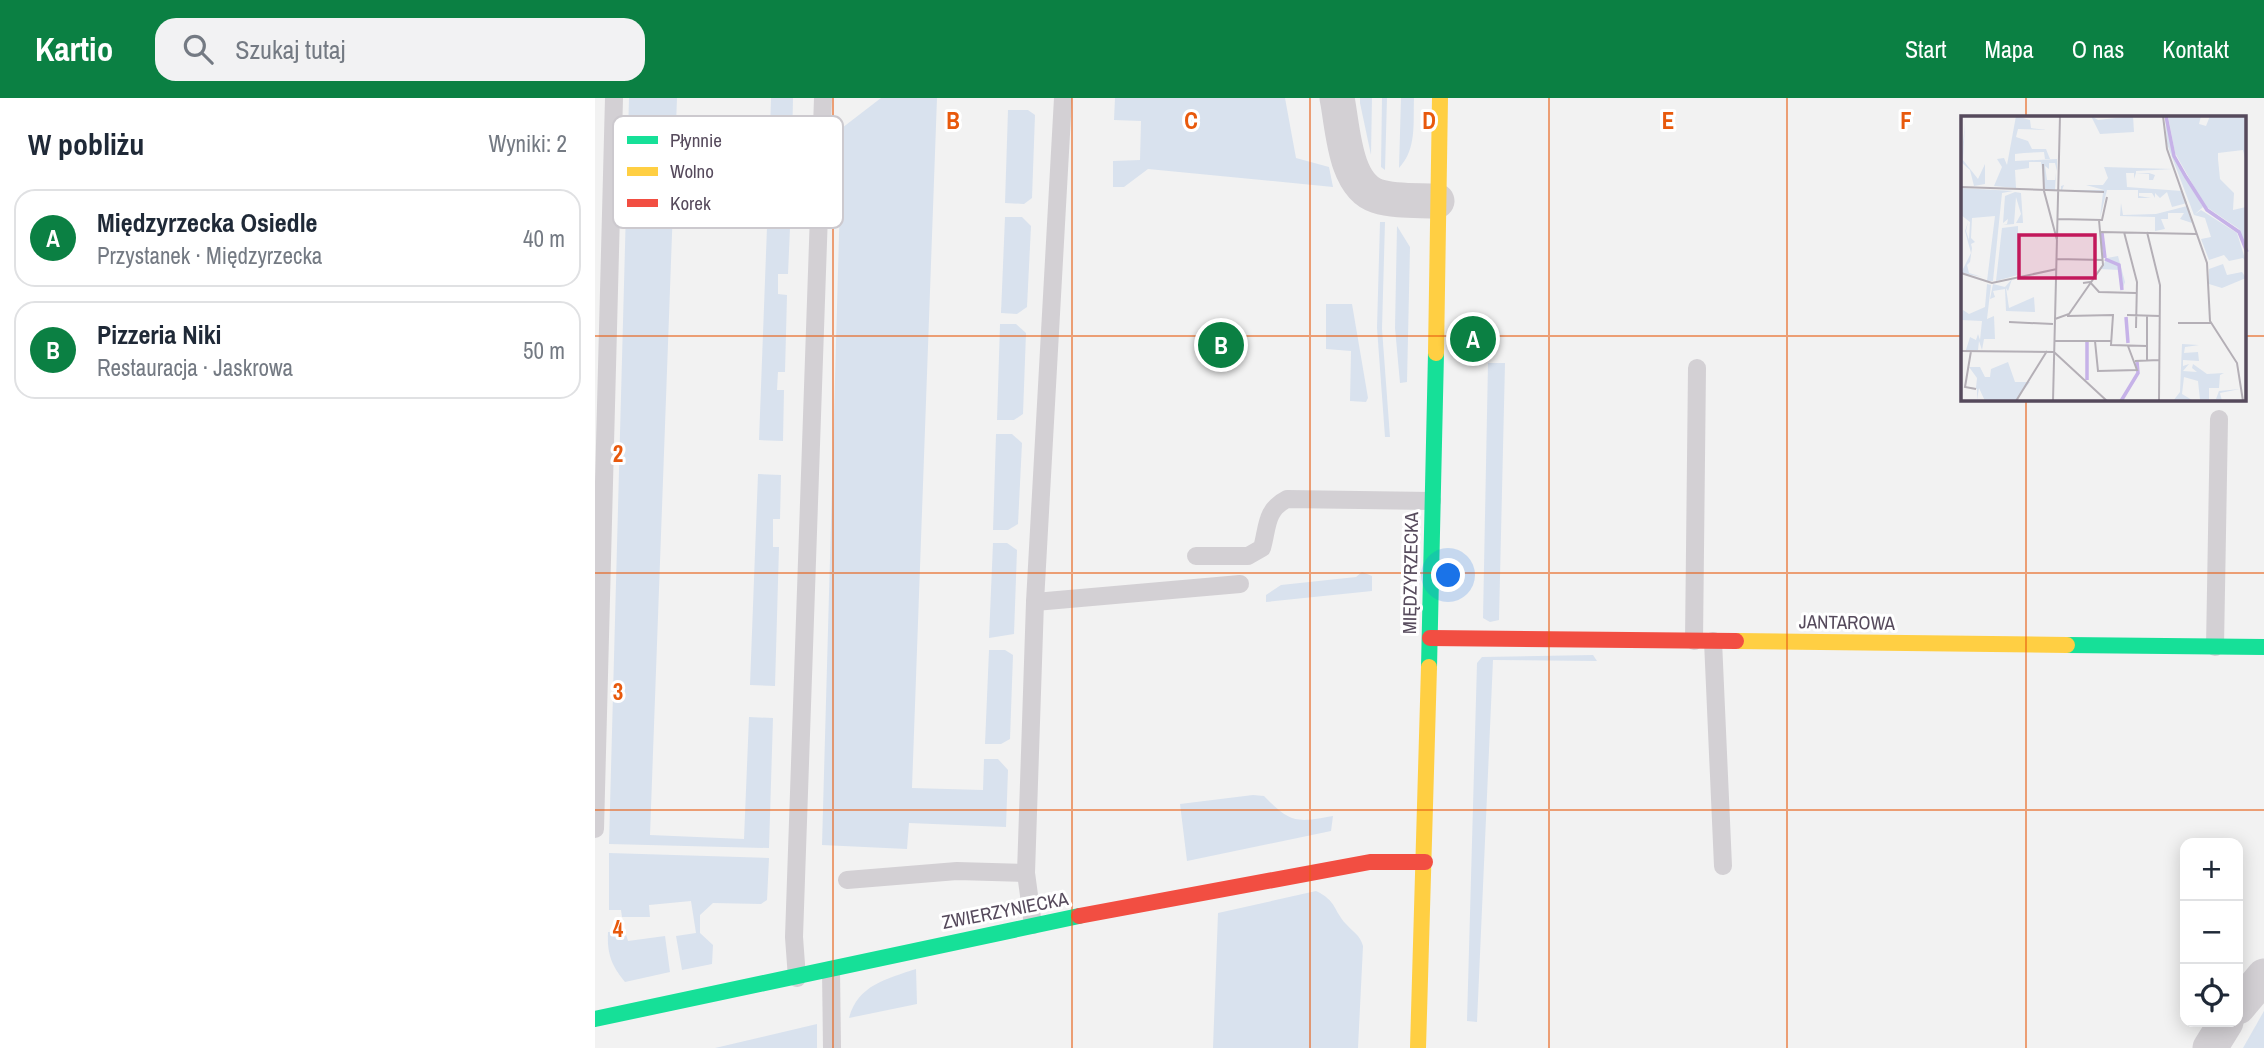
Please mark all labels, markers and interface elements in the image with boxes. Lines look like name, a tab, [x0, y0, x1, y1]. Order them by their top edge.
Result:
search box	[155, 18, 645, 81]
text: Kartio	[35, 27, 113, 71]
icon: search	[179, 30, 217, 68]
text: Szukaj tutaj	[235, 32, 345, 67]
text: Start	[1905, 33, 1947, 65]
text: Mapa	[1985, 33, 2034, 65]
text: O nas	[2072, 33, 2124, 65]
text: Kontakt	[2162, 33, 2229, 65]
text: B	[946, 105, 960, 136]
text: C	[1184, 105, 1198, 136]
text: D	[1422, 105, 1436, 136]
text: E	[1662, 105, 1674, 136]
text: F	[1900, 105, 1912, 136]
legend	[613, 116, 843, 228]
inset map	[1961, 116, 2247, 401]
text: W pobliżu	[28, 124, 144, 164]
text: Płynnie	[670, 127, 722, 153]
text: Wyniki: 2	[489, 128, 567, 159]
text: Wolno	[670, 158, 714, 184]
text: Korek	[670, 190, 711, 216]
text: Międzyrzecka Osiedle	[97, 205, 317, 240]
text: A	[46, 223, 60, 254]
text: 40 m	[523, 223, 565, 254]
text: Przystanek · Międzyrzecka	[97, 240, 322, 271]
pin: A	[1450, 313, 1496, 365]
text: Pizzeria Niki	[97, 317, 221, 352]
pin: B	[1198, 319, 1244, 371]
text: B	[46, 335, 60, 366]
text: 50 m	[523, 335, 565, 366]
text: Restauracja · Jaskrowa	[97, 352, 293, 383]
text: 2	[613, 438, 623, 469]
street label: MIĘDZYRZECKA	[1396, 511, 1424, 634]
your location	[1431, 558, 1465, 592]
street label: JANTAROWA	[1799, 608, 1896, 636]
text: 3	[613, 676, 623, 707]
map controls	[2180, 838, 2243, 1027]
button: +	[2180, 838, 2243, 901]
street label: ZWIERZYNIECKA	[940, 885, 1071, 935]
button: −	[2180, 901, 2243, 964]
text: 4	[613, 913, 624, 944]
button: locate	[2180, 964, 2243, 1027]

